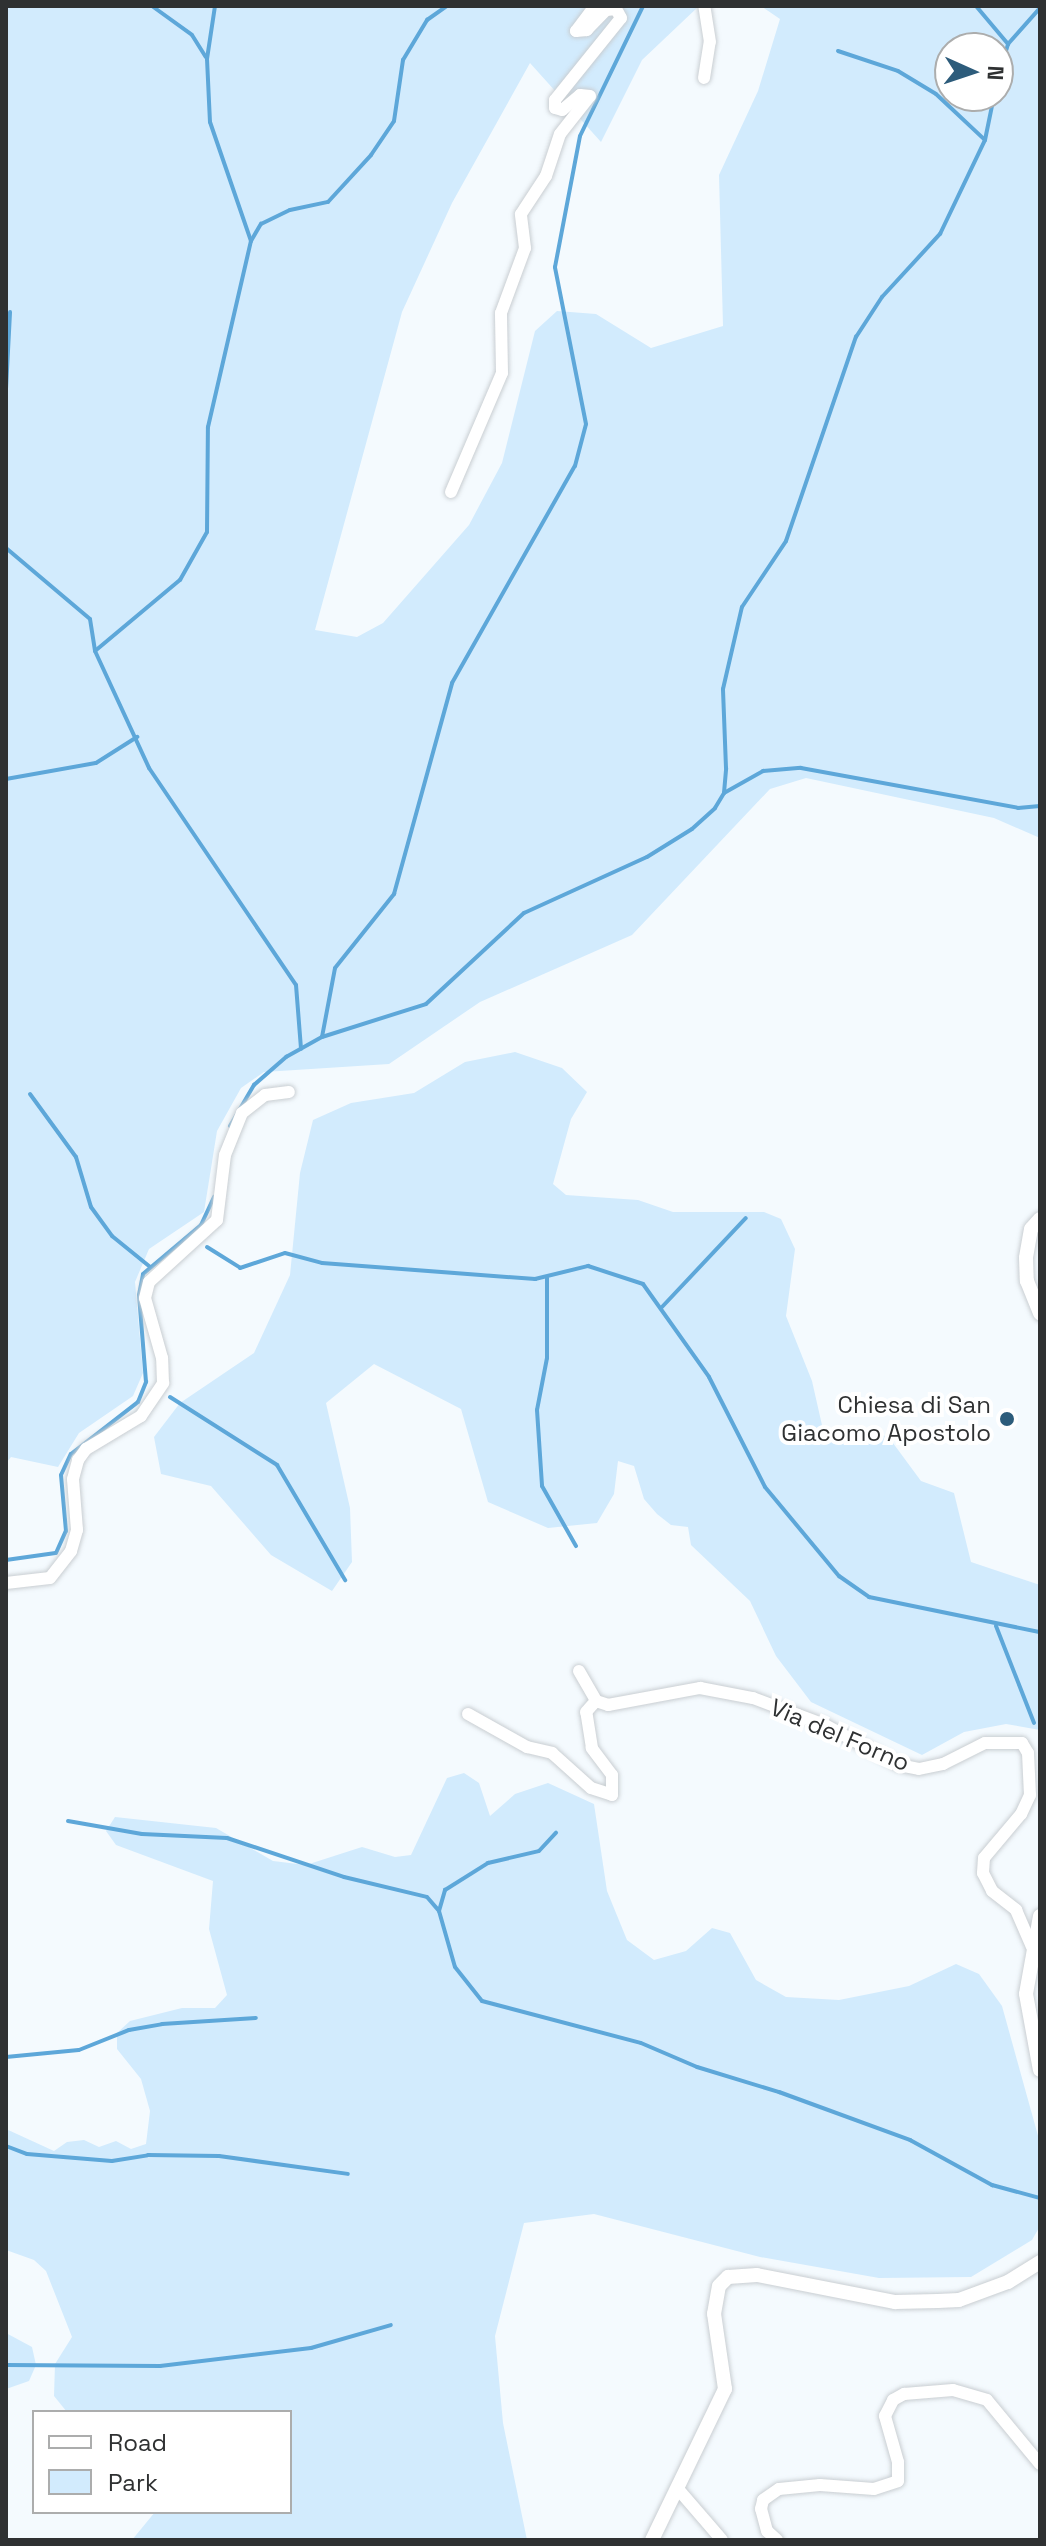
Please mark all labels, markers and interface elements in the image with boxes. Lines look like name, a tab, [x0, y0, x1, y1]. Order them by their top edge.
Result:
north arrow	[934, 32, 1014, 112]
text: N	[982, 65, 1010, 81]
place label: Chiesa di San Giacomo Apostolo	[781, 1391, 991, 1447]
marker: Chiesa di San Giacomo Apostolo	[998, 1410, 1016, 1428]
street label: Via del Forno	[766, 1693, 914, 1777]
legend	[32, 2410, 292, 2514]
text: Road	[108, 2427, 167, 2458]
text: Park	[108, 2467, 158, 2498]

